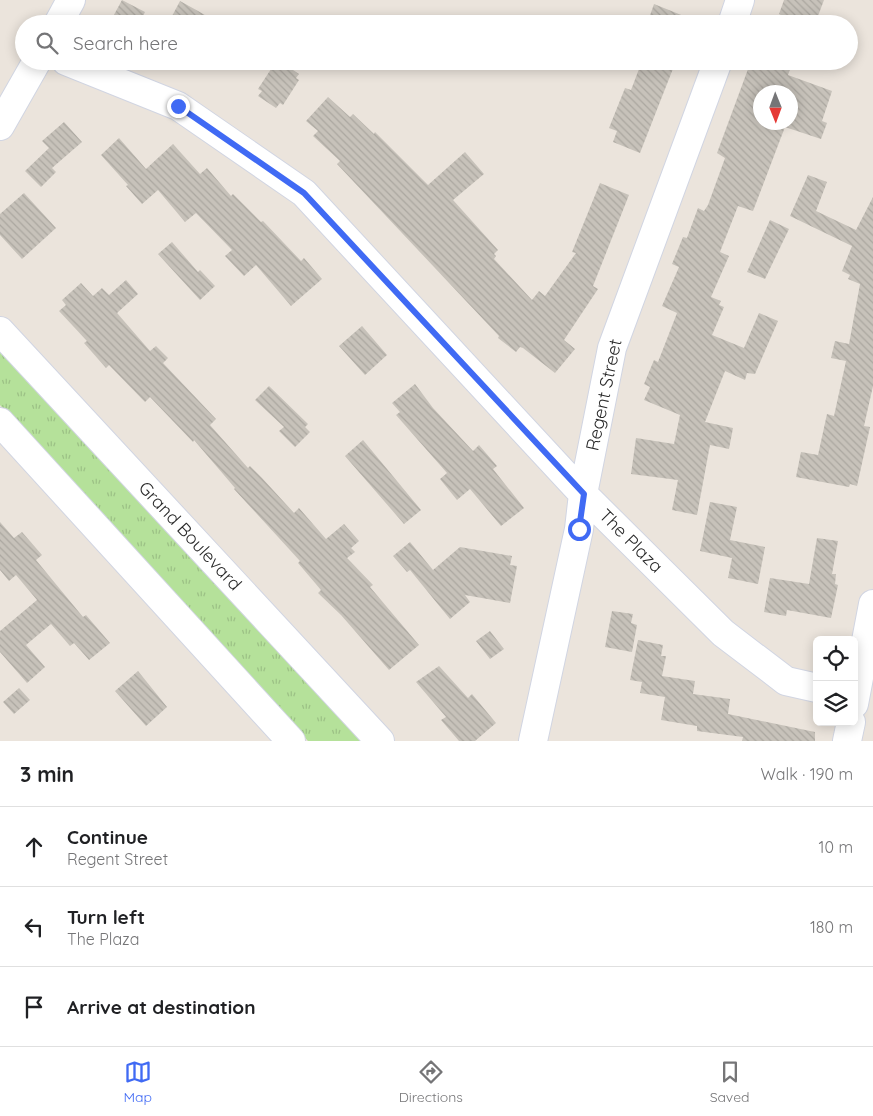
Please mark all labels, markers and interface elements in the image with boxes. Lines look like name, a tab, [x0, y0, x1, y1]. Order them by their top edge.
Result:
search box	[15, 15, 858, 70]
icon: search	[33, 29, 61, 57]
text: Search here	[73, 31, 178, 55]
north arrow	[753, 85, 798, 130]
route end	[167, 95, 190, 118]
street label: Regent Street	[580, 337, 627, 453]
street label: Grand Boulevard	[134, 476, 247, 595]
street label: The Plaza	[594, 504, 668, 578]
route start	[568, 518, 591, 541]
map controls	[813, 636, 858, 726]
button: locate	[813, 636, 858, 681]
button: layers	[813, 681, 858, 726]
text: 3 min	[20, 761, 74, 787]
text: Walk · 190 m	[761, 764, 853, 784]
text: Continue	[67, 825, 148, 849]
icon: ahead	[20, 833, 48, 861]
text: 10 m	[819, 837, 853, 857]
text: Regent Street	[67, 849, 168, 869]
text: Turn left	[67, 905, 145, 929]
icon: left	[20, 913, 48, 941]
text: 180 m	[810, 917, 853, 937]
text: The Plaza	[67, 929, 139, 949]
icon: arrive	[20, 993, 48, 1021]
text: Arrive at destination	[67, 995, 256, 1019]
tab: Map	[123, 1058, 152, 1106]
tab: Directions	[399, 1058, 463, 1106]
tab: Saved	[710, 1058, 750, 1106]

